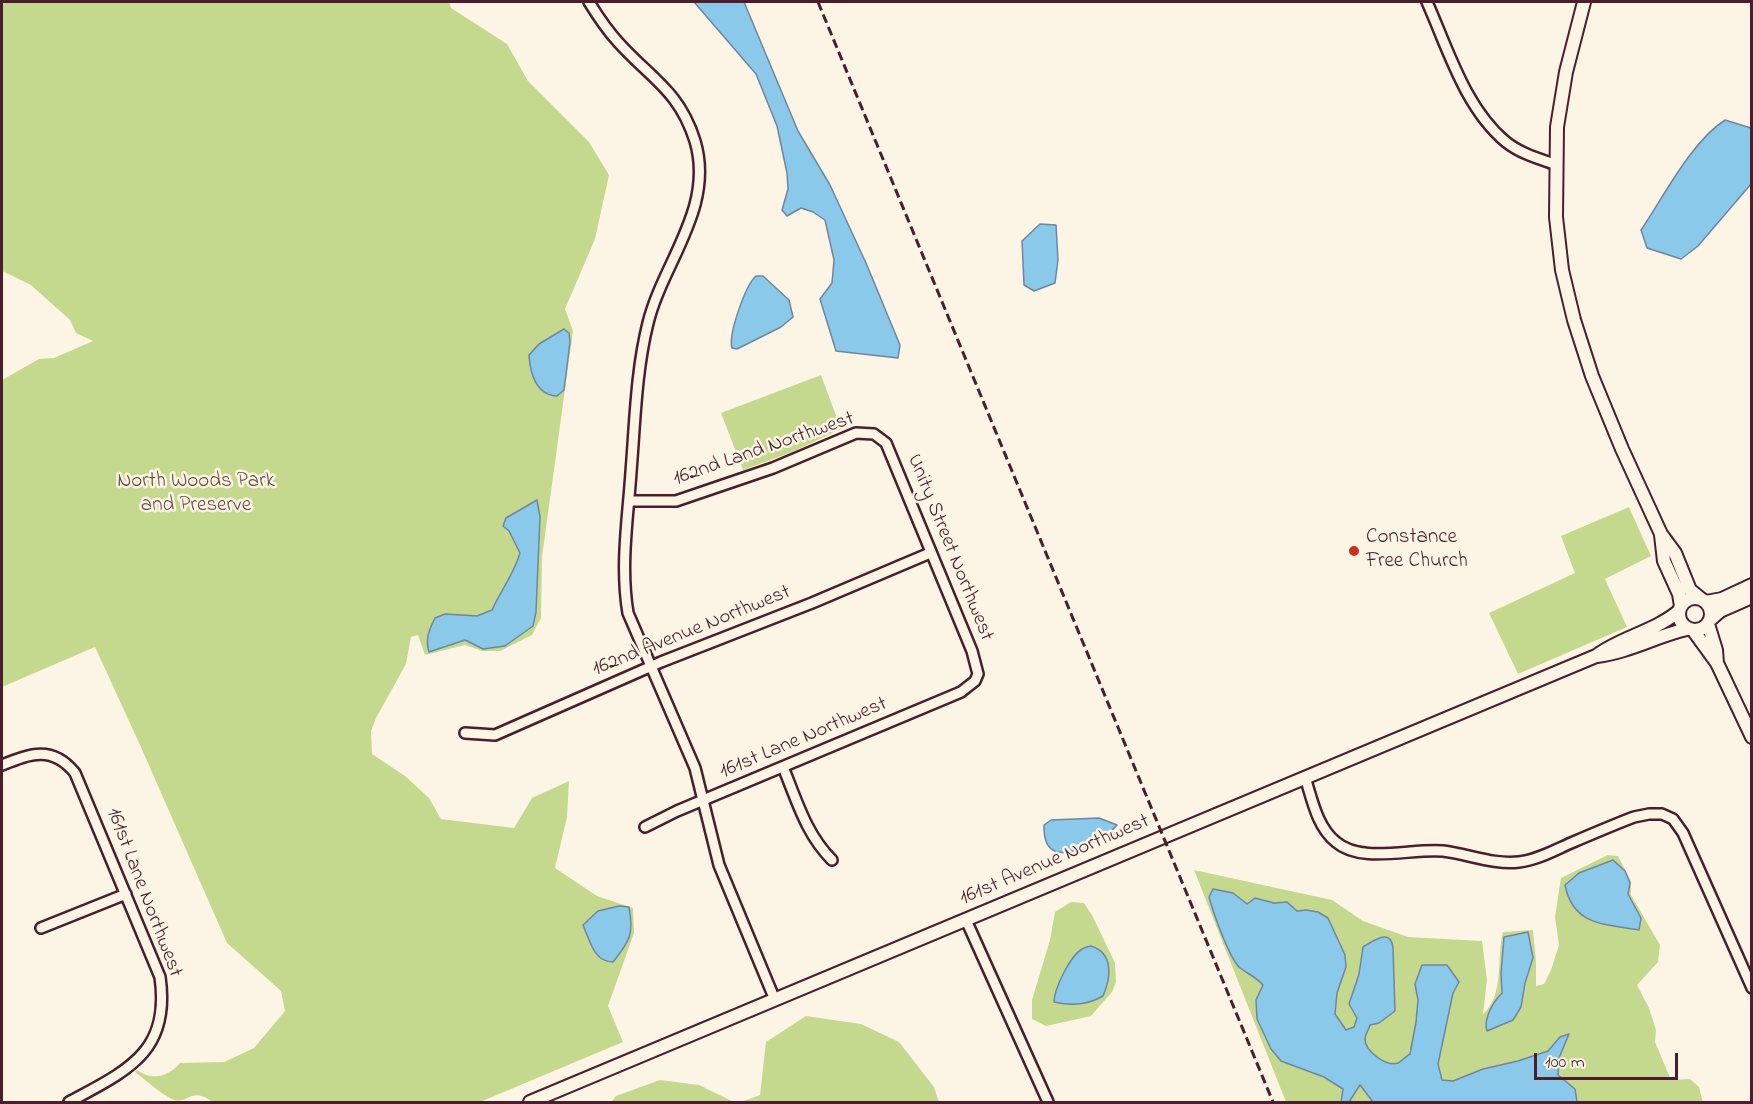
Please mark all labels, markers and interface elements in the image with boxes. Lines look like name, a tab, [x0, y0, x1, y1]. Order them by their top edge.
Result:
street label: 162nd Land Northwest	[670, 407, 858, 493]
street label: Unity Street Northwest	[900, 451, 998, 645]
park label: North Woods Park and Preserve	[117, 470, 275, 520]
place label: Constance Free Church	[1366, 526, 1468, 576]
marker: Constance Free Church	[1347, 544, 1361, 558]
street label: 162nd Avenue Northwest	[589, 581, 795, 683]
street label: 161st Lane Northwest	[717, 692, 891, 786]
street label: 161st Lane Northwest	[99, 805, 187, 981]
street label: 161st Avenue Northwest	[957, 810, 1153, 912]
scale bar	[1537, 1041, 1681, 1079]
text: 100 m	[1545, 1050, 1585, 1076]

